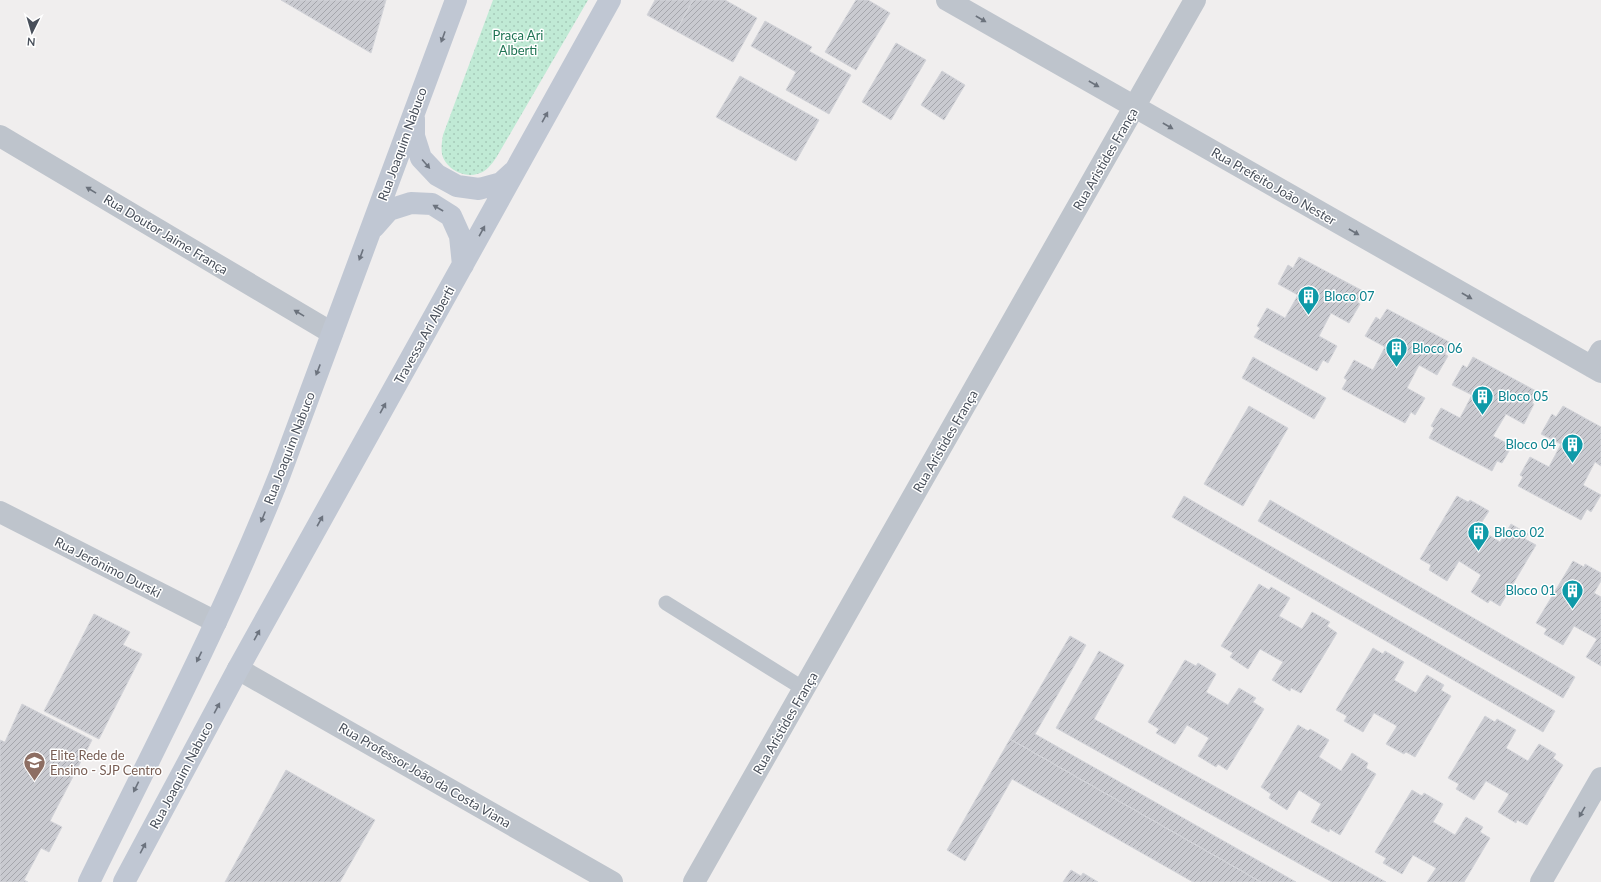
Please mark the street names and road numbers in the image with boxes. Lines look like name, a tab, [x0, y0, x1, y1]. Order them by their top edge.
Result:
street label: Rua Joaquim Nabuco	[374, 85, 430, 203]
street label: Rua Aristides França	[1069, 105, 1141, 213]
street label: Rua Prefeito João Nester	[1209, 144, 1339, 228]
street label: Rua Doutor Jaime França	[101, 191, 231, 277]
street label: Travessa Ari Alberti	[390, 283, 458, 387]
street label: Rua Aristides França	[909, 387, 981, 495]
street label: Rua Joaquim Nabuco	[260, 389, 318, 507]
street label: Rua Jerônimo Durski	[52, 533, 164, 601]
street label: Rua Aristides França	[749, 669, 821, 777]
street label: Rua Joaquim Nabuco	[146, 718, 216, 832]
street label: Rua Professor João da Costa Viana	[336, 719, 514, 831]

